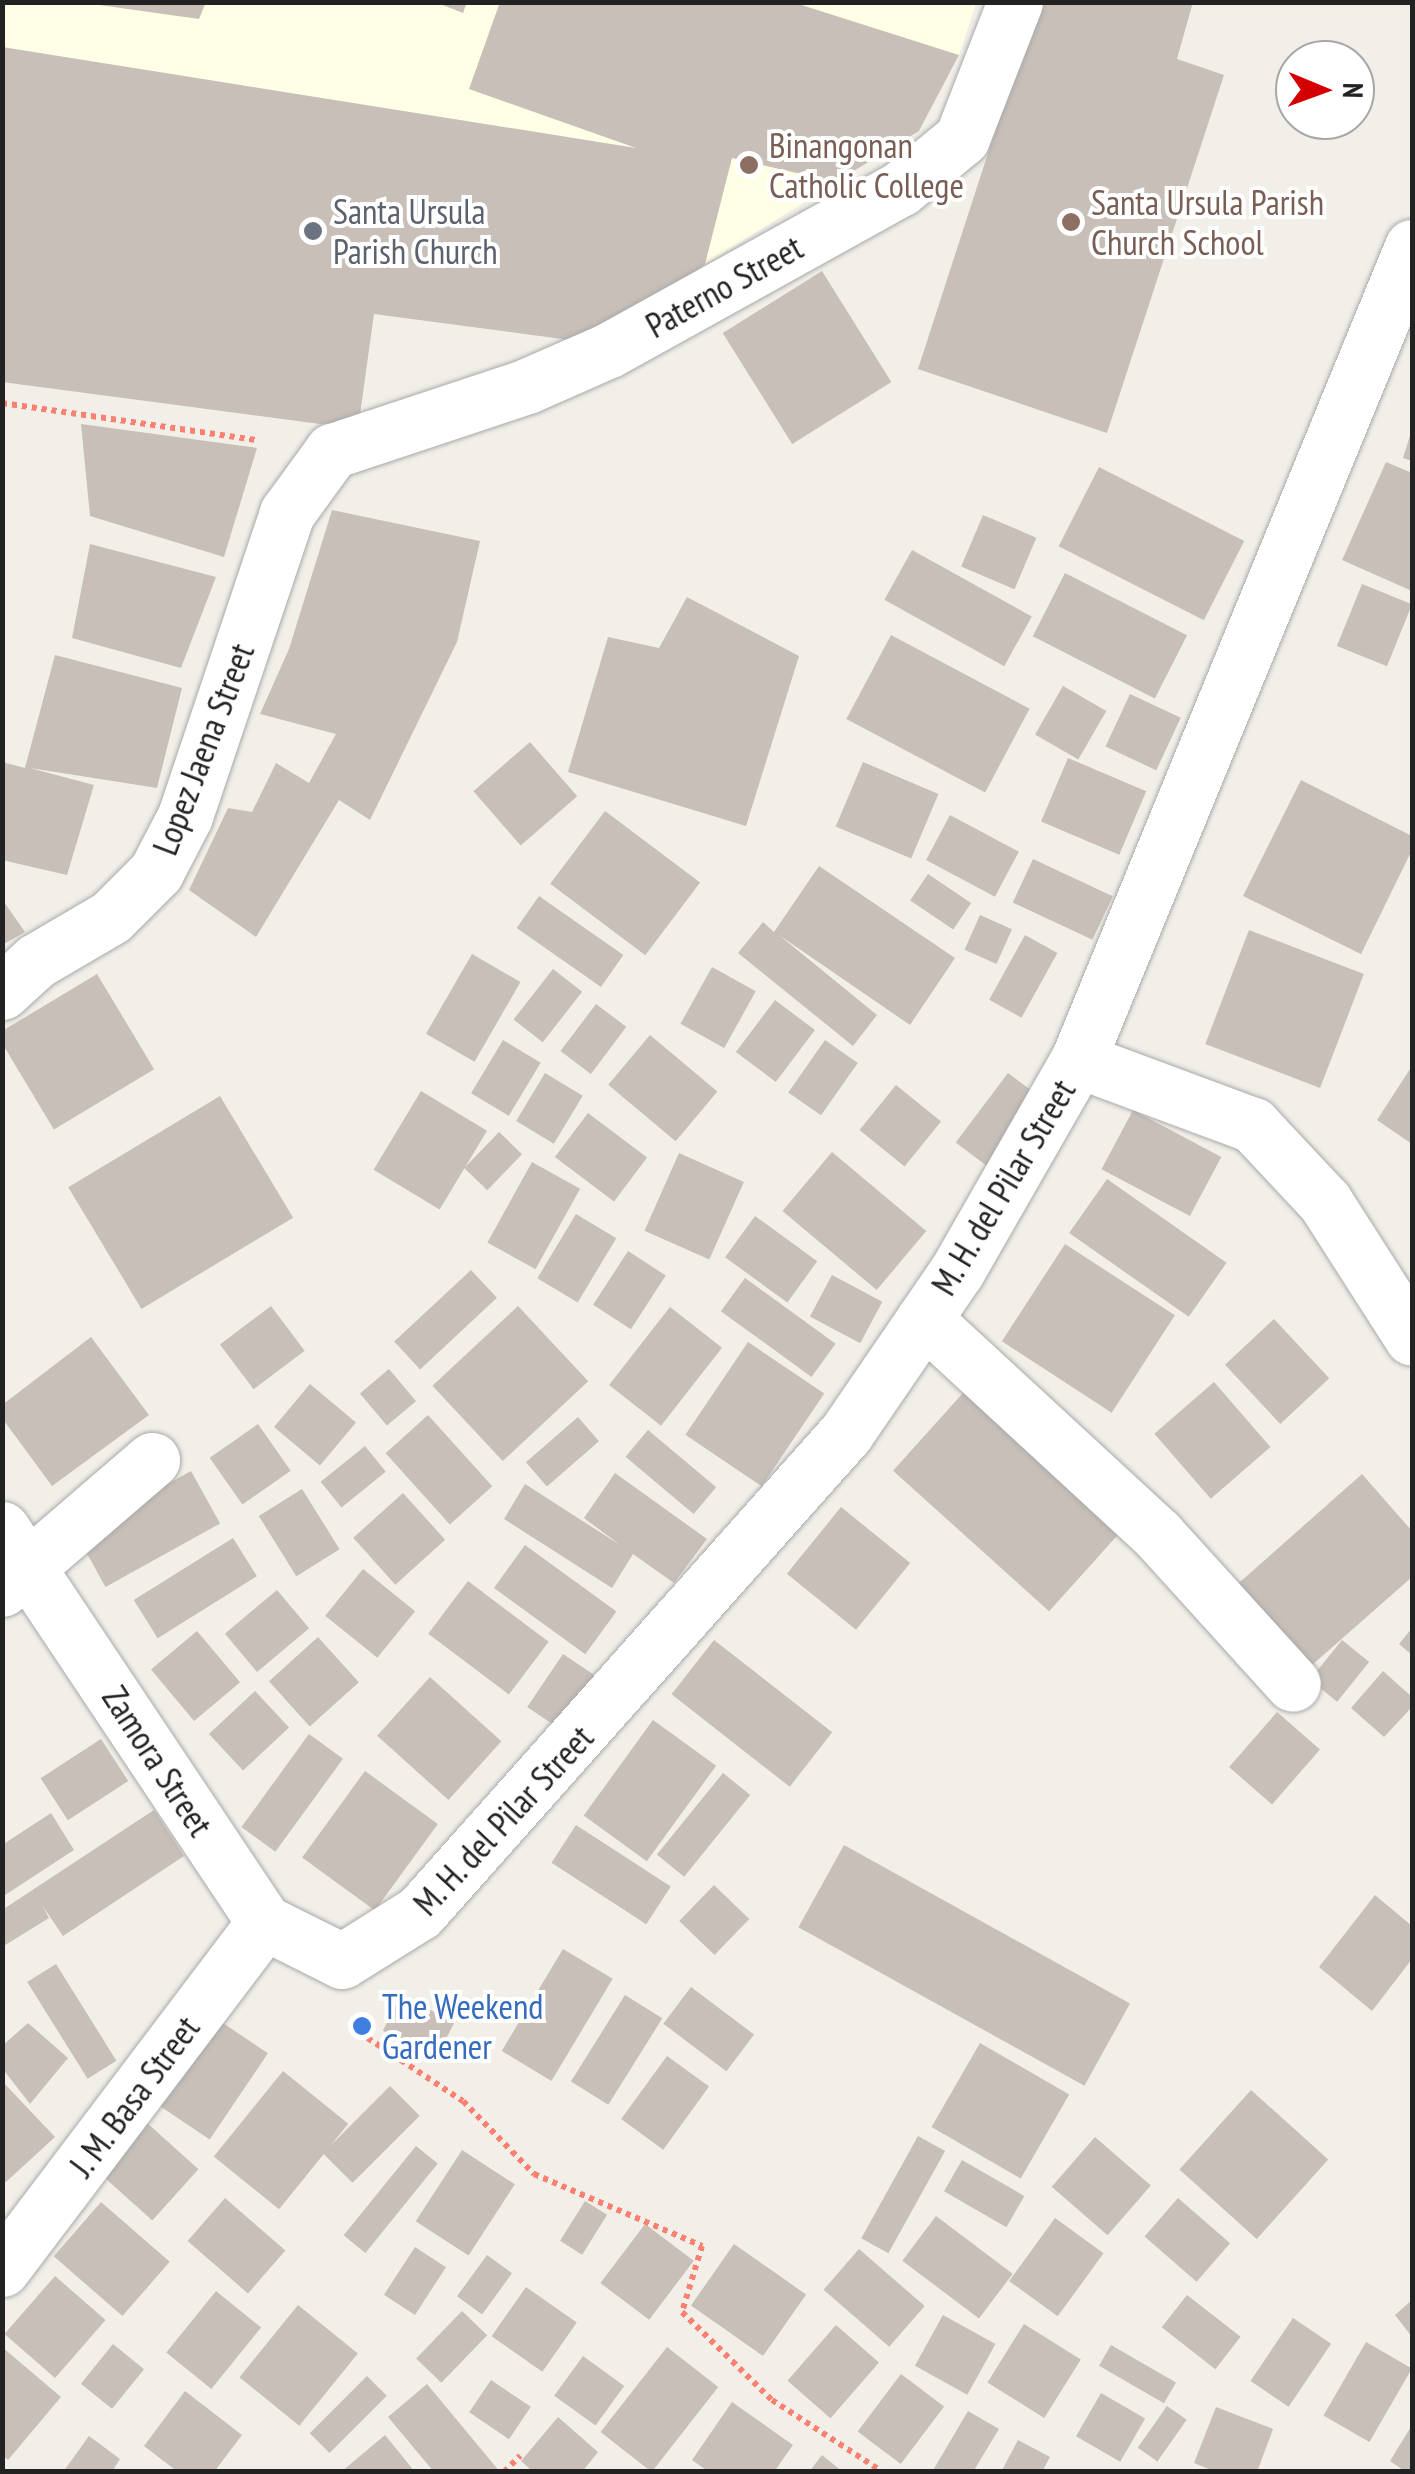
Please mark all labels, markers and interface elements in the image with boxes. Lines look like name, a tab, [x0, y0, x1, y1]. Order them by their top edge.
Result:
north arrow	[1275, 40, 1375, 140]
text: N	[1335, 83, 1372, 98]
place label: Binangonan Catholic College	[769, 124, 965, 206]
marker: Binangonan Catholic College	[738, 154, 760, 176]
place label: Santa Ursula Parish Church School	[1091, 181, 1324, 263]
place label: Santa Ursula Parish Church	[333, 190, 498, 272]
marker: Santa Ursula Parish Church School	[1060, 211, 1082, 233]
marker: Santa Ursula Parish Church	[302, 220, 324, 242]
street label: Paterno Street	[638, 226, 810, 346]
street label: Lopez Jaena Street	[143, 637, 263, 861]
street label: M. H. del Pilar Street	[921, 1070, 1085, 1304]
street label: Zamora Street	[94, 1678, 222, 1844]
street label: M. H. del Pilar Street	[403, 1715, 603, 1925]
place label: The Weekend Gardener	[382, 1985, 544, 2067]
street label: J. M. Basa Street	[59, 2006, 209, 2186]
marker: The Weekend Gardener	[351, 2015, 373, 2037]

